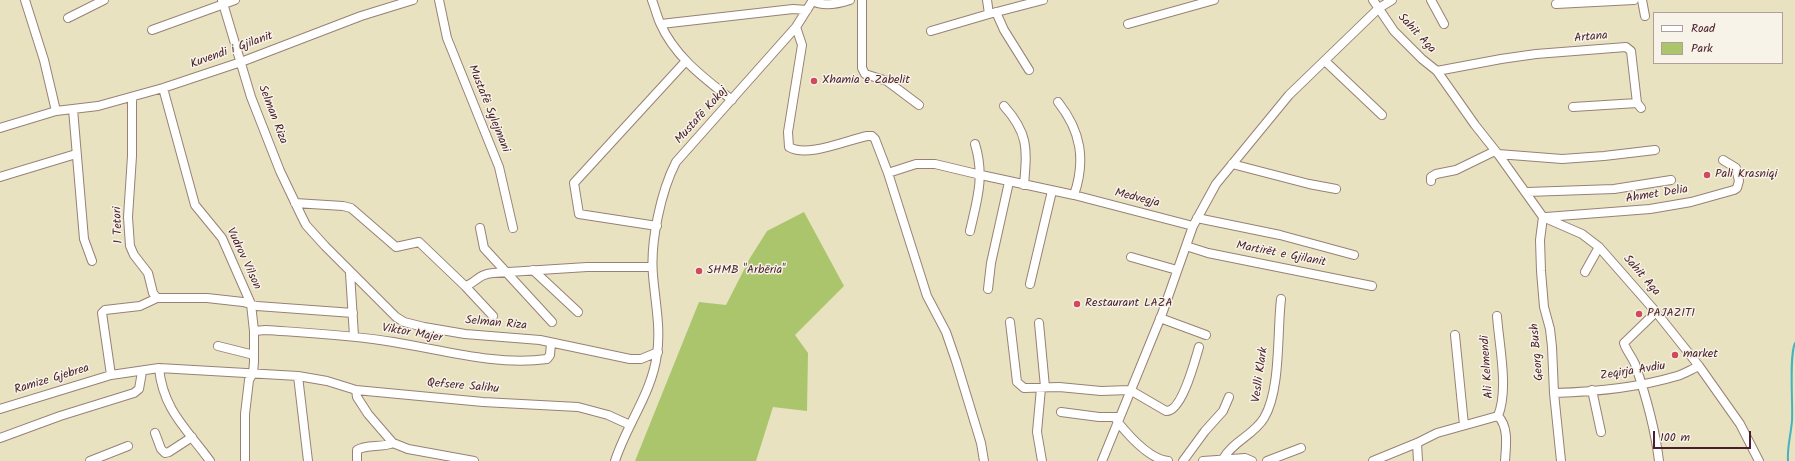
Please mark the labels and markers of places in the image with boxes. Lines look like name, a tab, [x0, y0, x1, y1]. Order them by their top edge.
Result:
place label: Xhamia e Zabelit	[822, 74, 910, 88]
marker: Xhamia e Zabelit	[809, 76, 819, 86]
place label: Pali Krasniqi	[1715, 168, 1777, 182]
marker: Pali Krasniqi	[1702, 170, 1712, 180]
place label: SHMB ''Arbëria''	[707, 264, 786, 278]
marker: SHMB ''Arbëria''	[694, 266, 704, 276]
place label: Restaurant LAZA	[1085, 297, 1173, 311]
marker: Restaurant LAZA	[1072, 299, 1082, 309]
place label: PAJAZITI	[1647, 307, 1695, 321]
marker: PAJAZITI	[1634, 309, 1644, 319]
place label: market	[1683, 348, 1718, 362]
marker: market	[1670, 350, 1680, 360]

